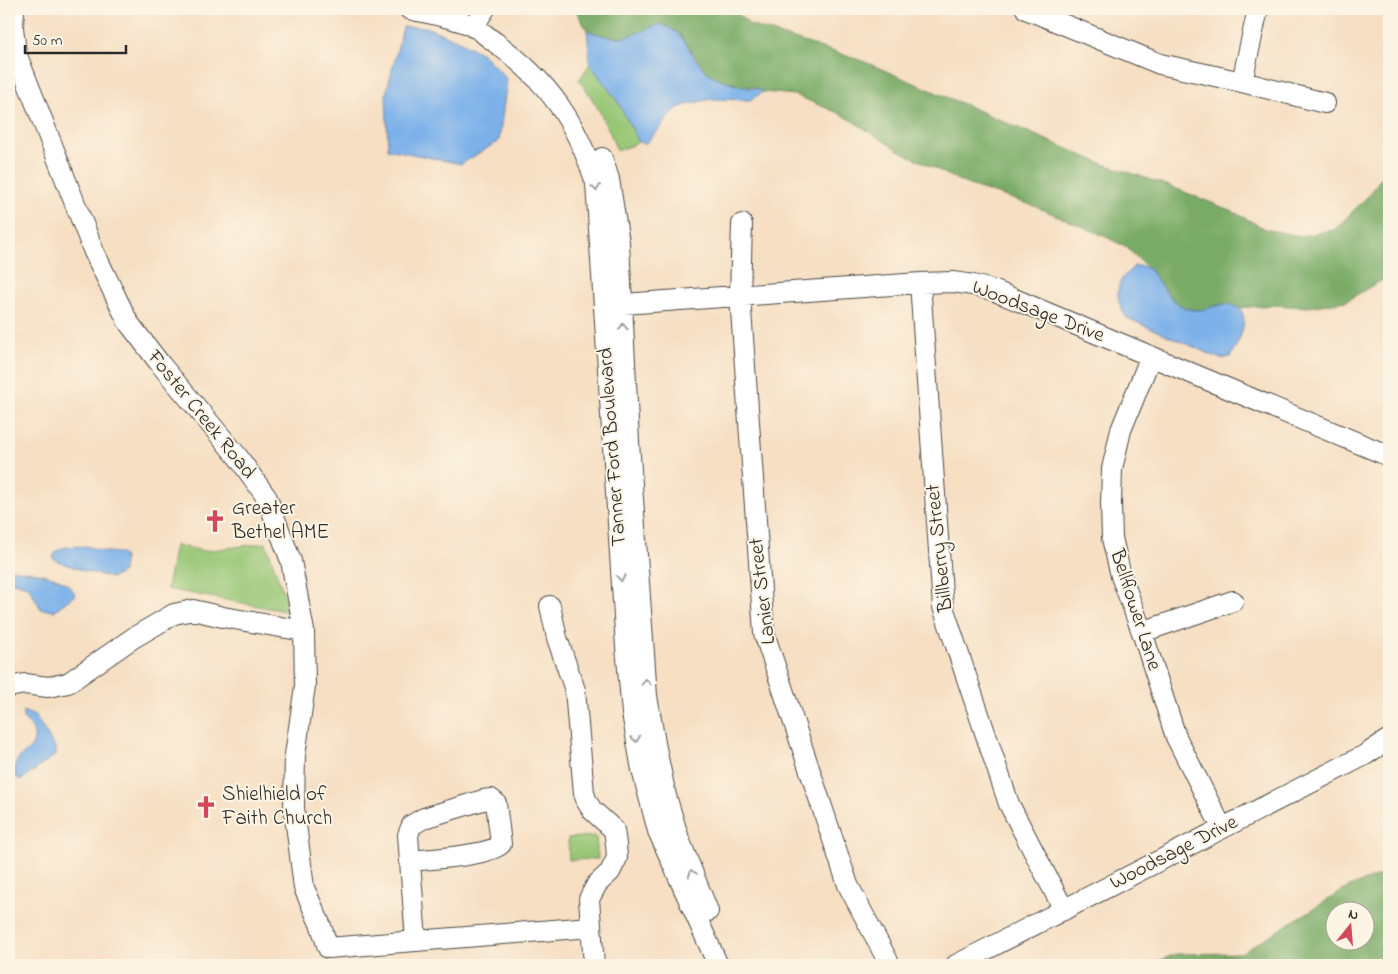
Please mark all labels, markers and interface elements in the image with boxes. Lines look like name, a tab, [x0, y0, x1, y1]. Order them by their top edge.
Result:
scale bar	[25, 22, 126, 54]
text: 50 m	[32, 30, 63, 52]
one-way arrow	[590, 185, 601, 193]
street label: Woodsage Drive	[967, 273, 1109, 353]
one-way arrow	[618, 323, 629, 331]
street label: Foster Creek Road	[139, 343, 263, 486]
street label: Tanner Ford Boulevard	[591, 346, 635, 547]
street label: Billberry Street	[918, 482, 964, 614]
place label: Greater Bethel AME	[231, 494, 329, 548]
church icon: Greater Bethel AME	[202, 508, 228, 534]
street label: Lanier Street	[742, 536, 784, 646]
street label: Bellflower Lane	[1101, 545, 1169, 675]
one-way arrow	[615, 574, 626, 582]
one-way arrow	[641, 677, 652, 685]
one-way arrow	[631, 735, 641, 744]
place label: Shielhield of Faith Church	[221, 780, 332, 834]
church icon: Shielhield of Faith Church	[193, 794, 219, 820]
street label: Woodsage Drive	[1105, 808, 1245, 900]
one-way arrow	[688, 869, 698, 878]
north arrow	[1326, 902, 1376, 952]
text: N	[1346, 904, 1361, 926]

